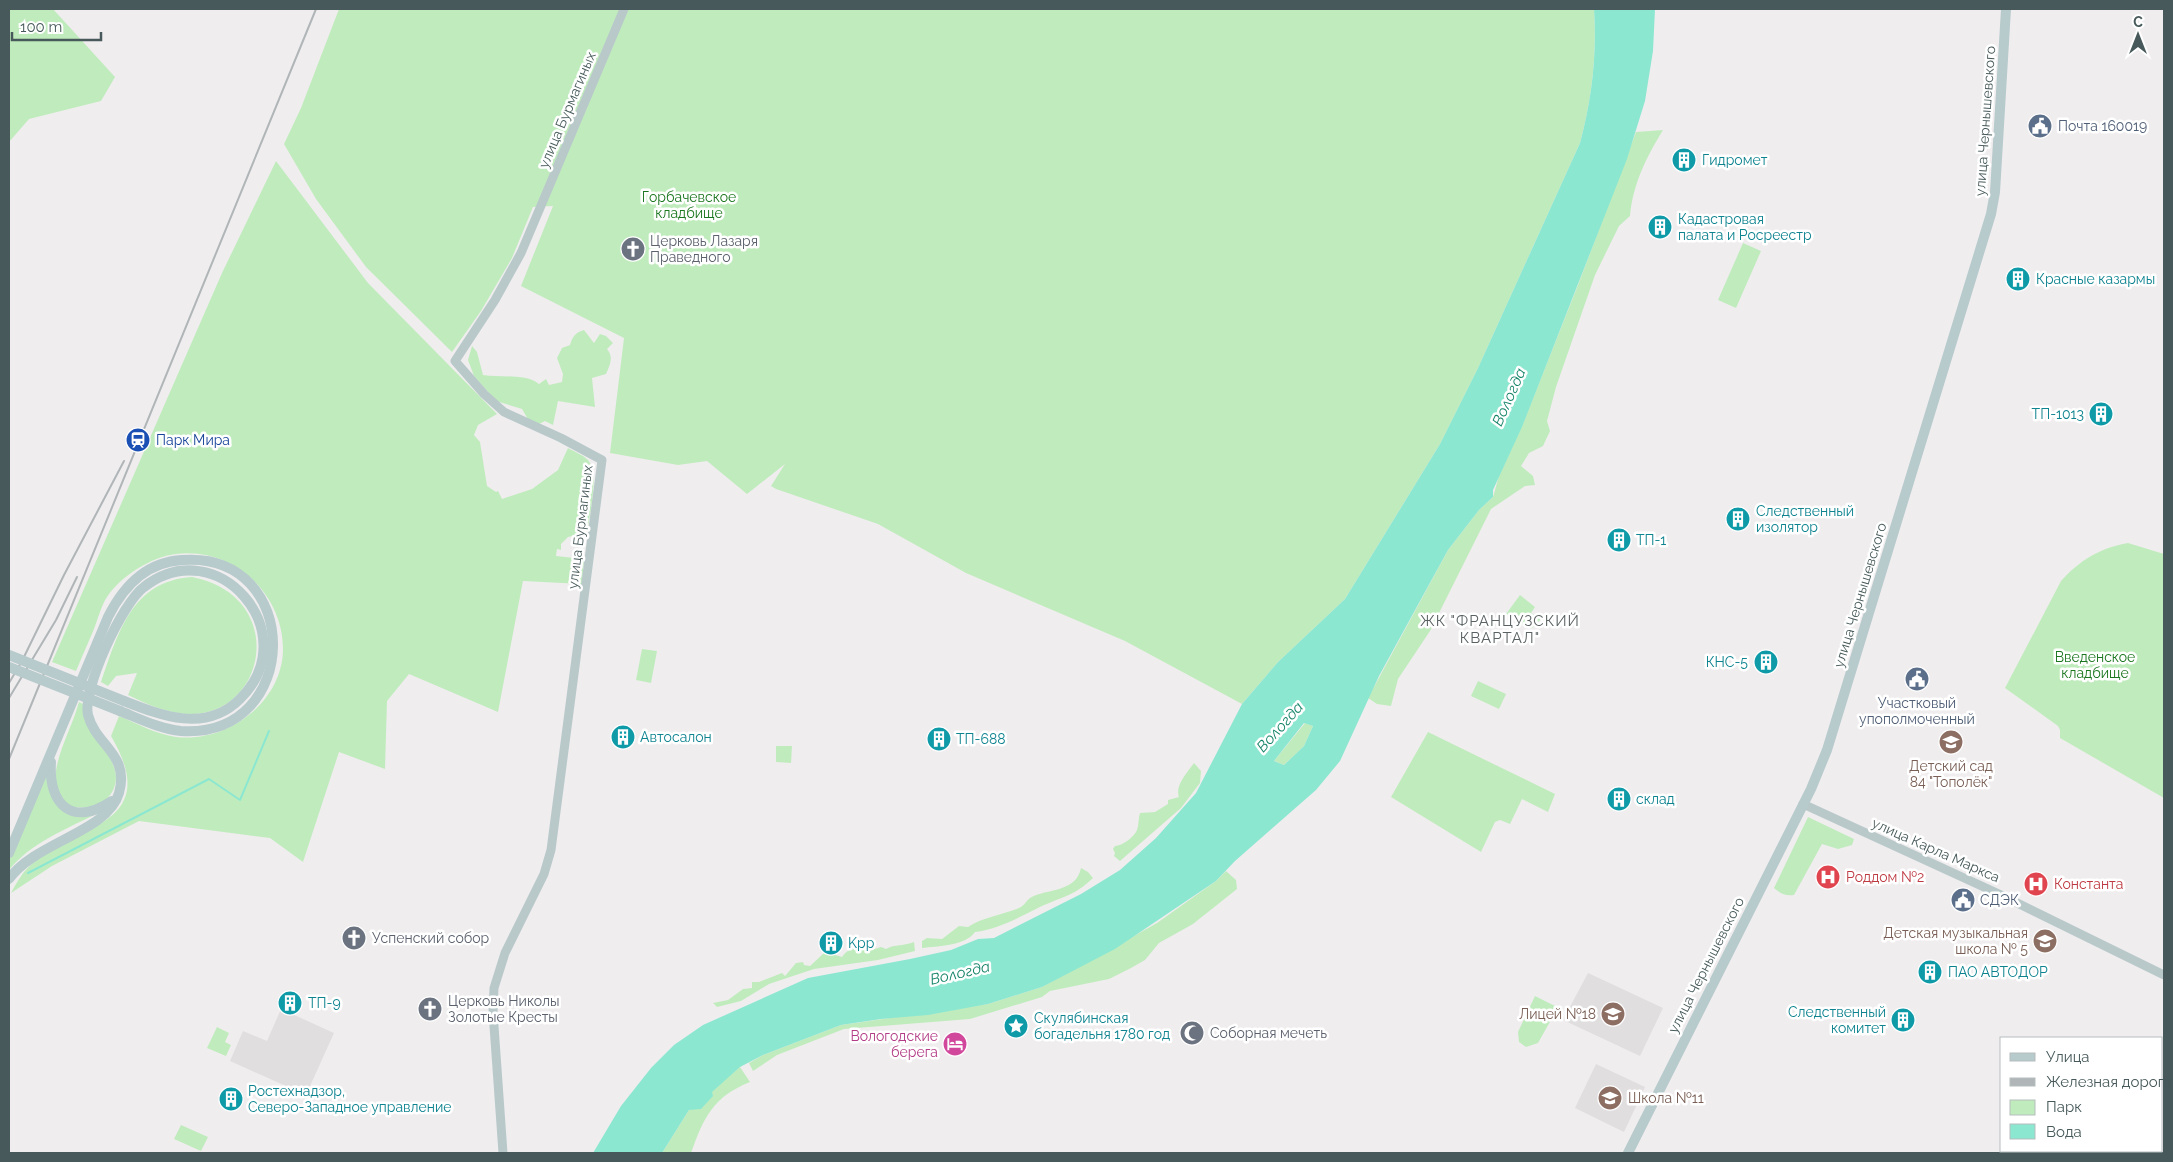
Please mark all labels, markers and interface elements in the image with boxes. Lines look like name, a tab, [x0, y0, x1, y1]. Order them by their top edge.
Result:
scale bar	[12, 10, 101, 42]
north arrow	[2113, 10, 2163, 60]
text: С	[2133, 14, 2143, 30]
text: 100 m	[20, 18, 62, 36]
street label: улица Чернышевского	[1972, 45, 1998, 197]
street label: улица Бурмагиных	[535, 49, 599, 171]
public building icon: Почта 160019	[2027, 113, 2053, 139]
place label: Почта 160019	[2058, 118, 2147, 134]
building icon: Гидромет	[1671, 147, 1697, 173]
place label: Гидромет	[1702, 152, 1768, 168]
park label: Горбачевское кладбище	[642, 189, 736, 221]
place label: Кадастровая палата и Росреестр	[1678, 211, 1812, 243]
building icon: Кадастровая палата и Росреестр	[1647, 214, 1673, 240]
place label: Церковь Лазаря Праведного	[650, 233, 758, 265]
church icon: Церковь Лазаря Праведного	[620, 236, 646, 262]
building icon: Красные казармы	[2005, 266, 2031, 292]
place label: Красные казармы	[2036, 271, 2155, 287]
water label: Вологда	[1488, 365, 1530, 429]
building icon: ТП-1013	[2088, 401, 2114, 427]
place label: ТП-1013	[2032, 406, 2084, 422]
station icon: Парк Мира	[125, 427, 151, 453]
place label: Парк Мира	[156, 432, 230, 448]
street label: улица Бурмагиных	[564, 464, 596, 590]
place label: Следственный изолятор	[1756, 503, 1854, 535]
building icon: Следственный изолятор	[1725, 506, 1751, 532]
street label: улица Чернышевского	[1830, 521, 1890, 669]
building icon: ТП-1	[1606, 527, 1632, 553]
place label: ТП-1	[1636, 532, 1666, 548]
district label: ЖК "ФРАНЦУЗСКИЙ КВАРТАЛ"	[1420, 612, 1580, 647]
building icon: КНС-5	[1753, 649, 1779, 675]
park label: Введенское кладбище	[2055, 649, 2135, 681]
place label: КНС-5	[1706, 654, 1748, 670]
public building icon: Участковый упополмоченный	[1904, 666, 1930, 692]
place label: Участковый упополмоченный	[1859, 695, 1975, 727]
water label: Вологда	[1253, 698, 1307, 756]
building icon: Автосалон	[610, 724, 636, 750]
building icon: ТП-688	[926, 726, 952, 752]
place label: Автосалон	[640, 729, 712, 745]
school or university icon: Детский сад 84 "Тополёк"	[1938, 729, 1964, 755]
place label: ТП-688	[956, 731, 1006, 747]
place label: Детский сад 84 "Тополёк"	[1909, 758, 1993, 790]
building icon: склад	[1606, 786, 1632, 812]
place label: склад	[1636, 791, 1675, 807]
street label: улица Карла Маркса	[1870, 815, 2002, 885]
hospital icon: Роддом №2	[1815, 864, 1841, 890]
place label: Роддом №2	[1846, 869, 1924, 885]
hospital icon: Константа	[2023, 871, 2049, 897]
place label: Константа	[2054, 876, 2123, 892]
public building icon: СДЭК	[1950, 887, 1976, 913]
place label: СДЭК	[1980, 892, 2019, 908]
street label: улица Чернышевского	[1665, 894, 1747, 1036]
church icon: Успенский собор	[341, 925, 367, 951]
place label: Детская музыкальная школа № 5	[1883, 925, 2028, 957]
school or university icon: Детская музыкальная школа № 5	[2032, 928, 2058, 954]
place label: Успенский собор	[372, 930, 490, 946]
building icon: Kpp	[818, 930, 844, 956]
place label: Kpp	[848, 935, 875, 951]
water label: Вологда	[928, 957, 992, 989]
building icon: ПАО АВТОДОР	[1917, 959, 1943, 985]
place label: ПАО АВТОДОР	[1948, 964, 2048, 980]
building icon: ТП-9	[277, 990, 303, 1016]
place label: Церковь Николы Золотые Кресты	[448, 993, 560, 1025]
place label: ТП-9	[308, 995, 341, 1011]
church icon: Церковь Николы Золотые Кресты	[417, 996, 443, 1022]
school or university icon: Лицей №18	[1600, 1001, 1626, 1027]
place label: Следственный комитет	[1788, 1004, 1886, 1036]
place label: Лицей №18	[1519, 1006, 1596, 1022]
building icon: Следственный комитет	[1890, 1007, 1916, 1033]
place label: Скулябинская богадельня 1780 год	[1034, 1010, 1170, 1042]
place icon: Скулябинская богадельня 1780 год	[1003, 1013, 1029, 1039]
mosque icon: Соборная мечеть	[1179, 1020, 1205, 1046]
place label: Соборная мечеть	[1210, 1025, 1327, 1041]
place label: Вологодские берега	[850, 1028, 938, 1060]
hotel icon: Вологодские берега	[942, 1031, 968, 1057]
legend	[2000, 1037, 2163, 1152]
text: Улица	[2046, 1048, 2090, 1066]
text: Железная дорога	[2046, 1073, 2172, 1091]
place label: Ростехнадзор, Северо-Западное управление	[248, 1083, 451, 1115]
school or university icon: Школа №11	[1597, 1085, 1623, 1111]
building icon: Ростехнадзор, Северо-Западное управление	[218, 1086, 244, 1112]
place label: Школа №11	[1628, 1090, 1704, 1106]
text: Парк	[2046, 1098, 2082, 1116]
text: Вода	[2046, 1123, 2082, 1141]

